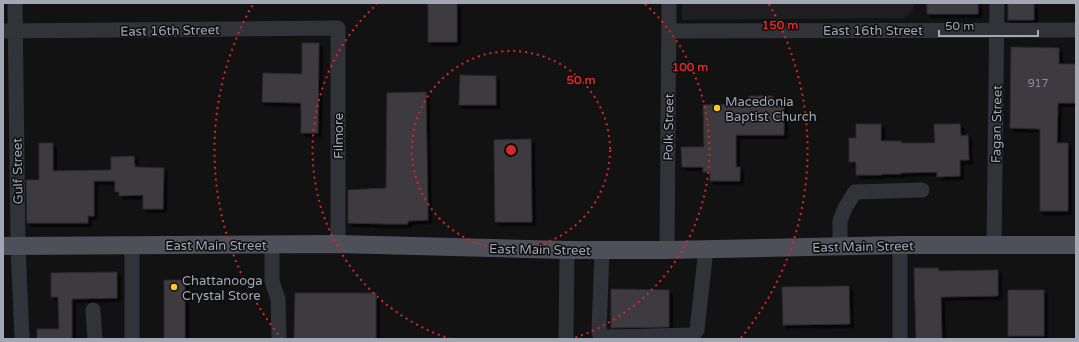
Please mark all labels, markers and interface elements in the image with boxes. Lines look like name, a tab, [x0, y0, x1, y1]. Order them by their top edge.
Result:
scale bar	[939, 12, 1038, 38]
text: 150 m	[762, 18, 798, 32]
text: 50 m	[945, 19, 974, 33]
street label: East 16th Street	[120, 22, 220, 40]
street label: East 16th Street	[823, 23, 923, 39]
text: 100 m	[672, 60, 708, 74]
text: 50 m	[566, 73, 596, 87]
house number: 917	[1028, 77, 1048, 90]
street label: Fagan Street	[988, 85, 1006, 163]
street label: Polk Street	[660, 93, 678, 161]
place label: Macedonia Baptist Church	[725, 94, 817, 125]
marker: Macedonia Baptist Church	[712, 103, 722, 113]
street label: Filmore	[331, 113, 347, 159]
street label: Gulf Street	[9, 138, 27, 204]
centre of rings	[504, 143, 518, 157]
street label: East Main Street	[165, 238, 267, 254]
street label: East Main Street	[812, 238, 914, 256]
street label: East Main Street	[489, 241, 591, 259]
place label: Chattanooga Crystal Store	[182, 273, 263, 304]
marker: Chattanooga Crystal Store	[169, 282, 179, 292]

